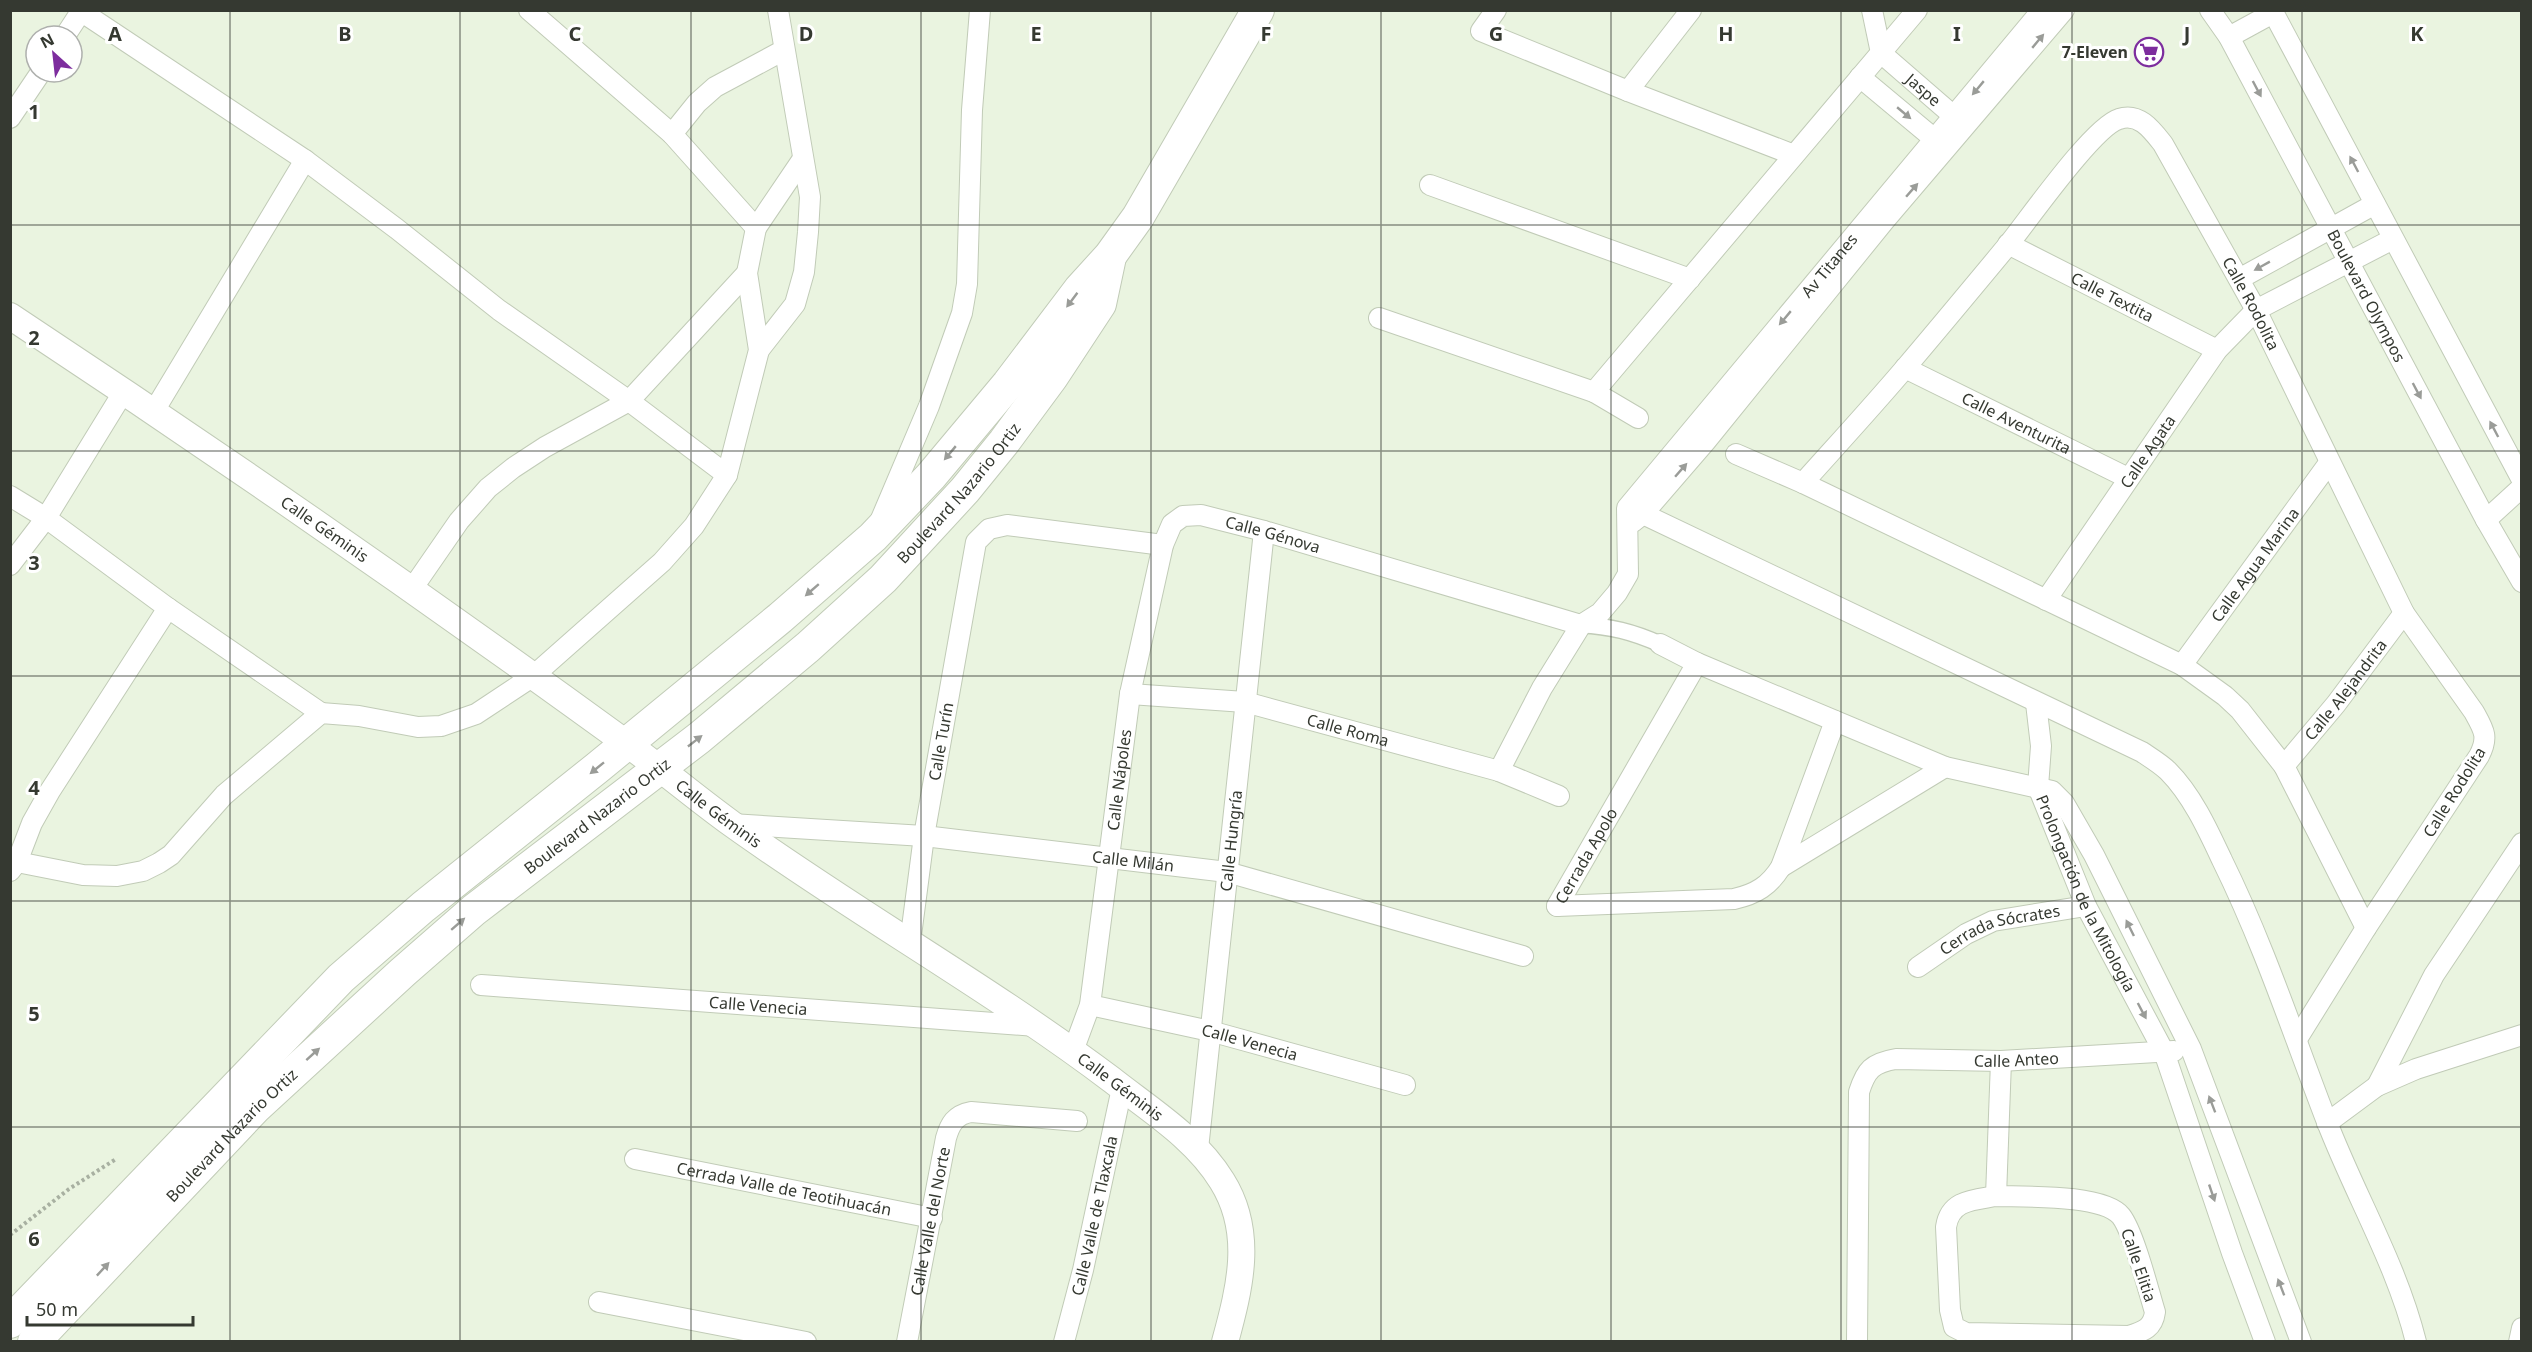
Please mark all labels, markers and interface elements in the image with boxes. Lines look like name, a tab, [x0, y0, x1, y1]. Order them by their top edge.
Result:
text: A	[108, 20, 122, 47]
text: B	[338, 20, 352, 47]
text: C	[569, 20, 582, 47]
text: D	[799, 20, 813, 47]
text: E	[1030, 20, 1042, 47]
text: F	[1261, 20, 1271, 47]
text: G	[1489, 20, 1503, 47]
text: H	[1718, 20, 1734, 47]
text: I	[1953, 20, 1961, 47]
text: J	[2182, 20, 2190, 47]
text: K	[2410, 20, 2424, 47]
north arrow	[24, 24, 84, 84]
text: N	[36, 28, 58, 53]
one-way arrow	[2032, 33, 2045, 49]
supermarket icon: 7-Eleven	[2133, 36, 2165, 68]
place label: 7-Eleven	[2062, 41, 2128, 63]
street label: Jaspe	[1900, 67, 1946, 111]
one-way arrow	[1971, 80, 1984, 96]
one-way arrow	[2251, 80, 2261, 98]
text: 1	[28, 98, 40, 125]
one-way arrow	[1896, 107, 1912, 120]
one-way arrow	[2349, 155, 2359, 172]
one-way arrow	[1905, 182, 1918, 197]
street label: Boulevard Olympos	[2322, 225, 2411, 366]
street label: Av Titanes	[1796, 229, 1862, 302]
street label: Calle Rodolita	[2217, 253, 2285, 354]
one-way arrow	[2253, 261, 2270, 271]
street label: Calle Textita	[2067, 267, 2158, 327]
one-way arrow	[1066, 293, 1078, 308]
one-way arrow	[1779, 310, 1792, 326]
text: 2	[28, 324, 40, 351]
one-way arrow	[2412, 383, 2422, 400]
street label: Calle Aventurita	[1958, 387, 2074, 459]
street label: Calle Agata	[2115, 410, 2181, 492]
street label: Boulevard Nazario Ortiz	[892, 418, 1025, 568]
one-way arrow	[2489, 420, 2499, 437]
one-way arrow	[944, 445, 957, 461]
one-way arrow	[1674, 463, 1687, 478]
street label: Calle Géminis	[276, 491, 373, 567]
street label: Calle Agua Marina	[2206, 503, 2304, 627]
street label: Calle Génova	[1223, 511, 1323, 558]
text: 3	[28, 549, 40, 576]
one-way arrow	[805, 583, 820, 596]
street label: Calle Alejandrita	[2299, 635, 2392, 745]
street label: Calle Turín	[923, 700, 958, 782]
street label: Calle Roma	[1304, 708, 1391, 752]
street label: Calle Nápoles	[1102, 728, 1136, 832]
one-way arrow	[687, 734, 703, 747]
street label: Calle Rodolita	[2417, 743, 2491, 841]
street label: Boulevard Nazario Ortiz	[519, 753, 675, 879]
one-way arrow	[590, 761, 605, 773]
text: 4	[28, 774, 40, 801]
street label: Calle Géminis	[671, 774, 766, 853]
street label: Calle Hungría	[1215, 789, 1247, 893]
street label: Prolongación de la Mitología	[2031, 791, 2141, 996]
street label: Cerrada Apolo	[1550, 804, 1622, 908]
street label: Calle Milán	[1091, 845, 1175, 877]
street label: Cerrada Sócrates	[1935, 899, 2062, 960]
one-way arrow	[450, 918, 465, 931]
one-way arrow	[2125, 919, 2135, 936]
street label: Calle Venecia	[708, 991, 808, 1020]
text: 5	[28, 1000, 40, 1027]
one-way arrow	[2137, 1003, 2147, 1020]
street label: Calle Venecia	[1200, 1019, 1300, 1066]
one-way arrow	[305, 1047, 320, 1061]
street label: Calle Géminis	[1073, 1047, 1168, 1126]
street label: Calle Anteo	[1974, 1047, 2060, 1072]
street label: Boulevard Nazario Ortiz	[161, 1064, 302, 1207]
one-way arrow	[2206, 1095, 2216, 1113]
street label: Calle Valle de Tlaxcala	[1066, 1134, 1123, 1298]
street label: Calle Valle del Norte	[905, 1145, 955, 1297]
street label: Cerrada Valle de Teotihuacán	[675, 1157, 893, 1221]
one-way arrow	[2207, 1184, 2217, 1202]
text: 6	[28, 1225, 40, 1252]
street label: Calle Elitia	[2116, 1225, 2162, 1305]
one-way arrow	[96, 1262, 110, 1276]
one-way arrow	[2275, 1278, 2285, 1296]
scale bar	[27, 1289, 194, 1327]
text: 50 m	[36, 1297, 78, 1321]

